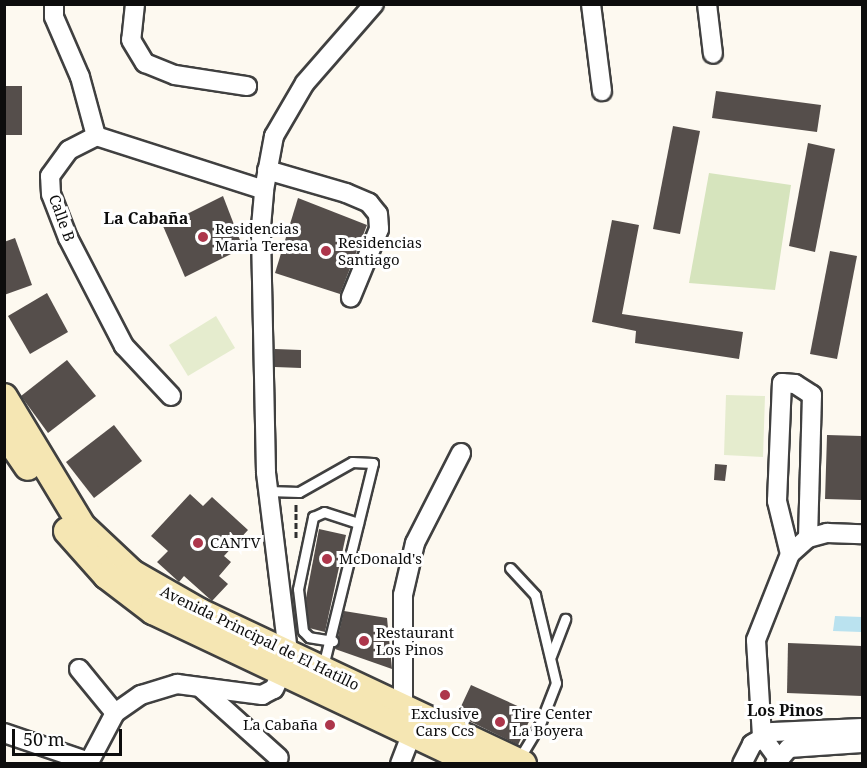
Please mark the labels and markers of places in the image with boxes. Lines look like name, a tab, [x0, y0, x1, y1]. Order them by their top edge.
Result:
place label: Residencias Maria Teresa	[215, 219, 308, 254]
marker: Residencias Maria Teresa	[196, 230, 210, 244]
place label: Residencias Santiago	[338, 233, 422, 268]
marker: Residencias Santiago	[319, 244, 333, 258]
place label: CANTV	[210, 534, 261, 552]
marker: CANTV	[191, 536, 205, 550]
place label: McDonald's	[339, 550, 422, 568]
marker: McDonald's	[320, 552, 334, 566]
place label: Restaurant Los Pinos	[376, 623, 454, 658]
marker: Restaurant Los Pinos	[357, 634, 371, 648]
marker: Exclusive Cars Ccs	[438, 688, 452, 702]
place label: Exclusive Cars Ccs	[411, 704, 479, 739]
place label: Tire Center La Boyera	[512, 704, 592, 739]
marker: Tire Center La Boyera	[493, 715, 507, 729]
place label: La Cabaña	[243, 716, 318, 734]
marker: La Cabaña	[323, 718, 337, 732]

